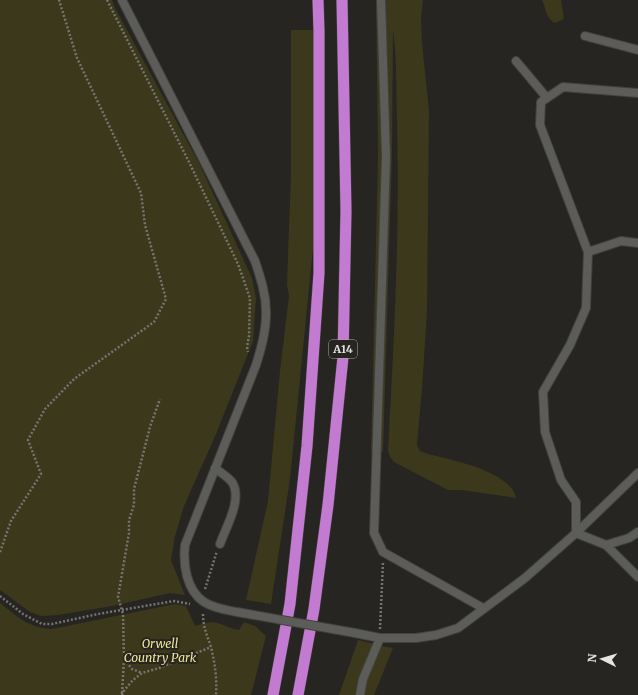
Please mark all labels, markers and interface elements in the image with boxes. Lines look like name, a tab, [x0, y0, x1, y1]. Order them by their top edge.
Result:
road number: A14	[329, 340, 357, 358]
park label: Orwell Country Park	[124, 636, 197, 665]
north arrow	[582, 639, 622, 679]
text: N	[585, 653, 599, 663]

